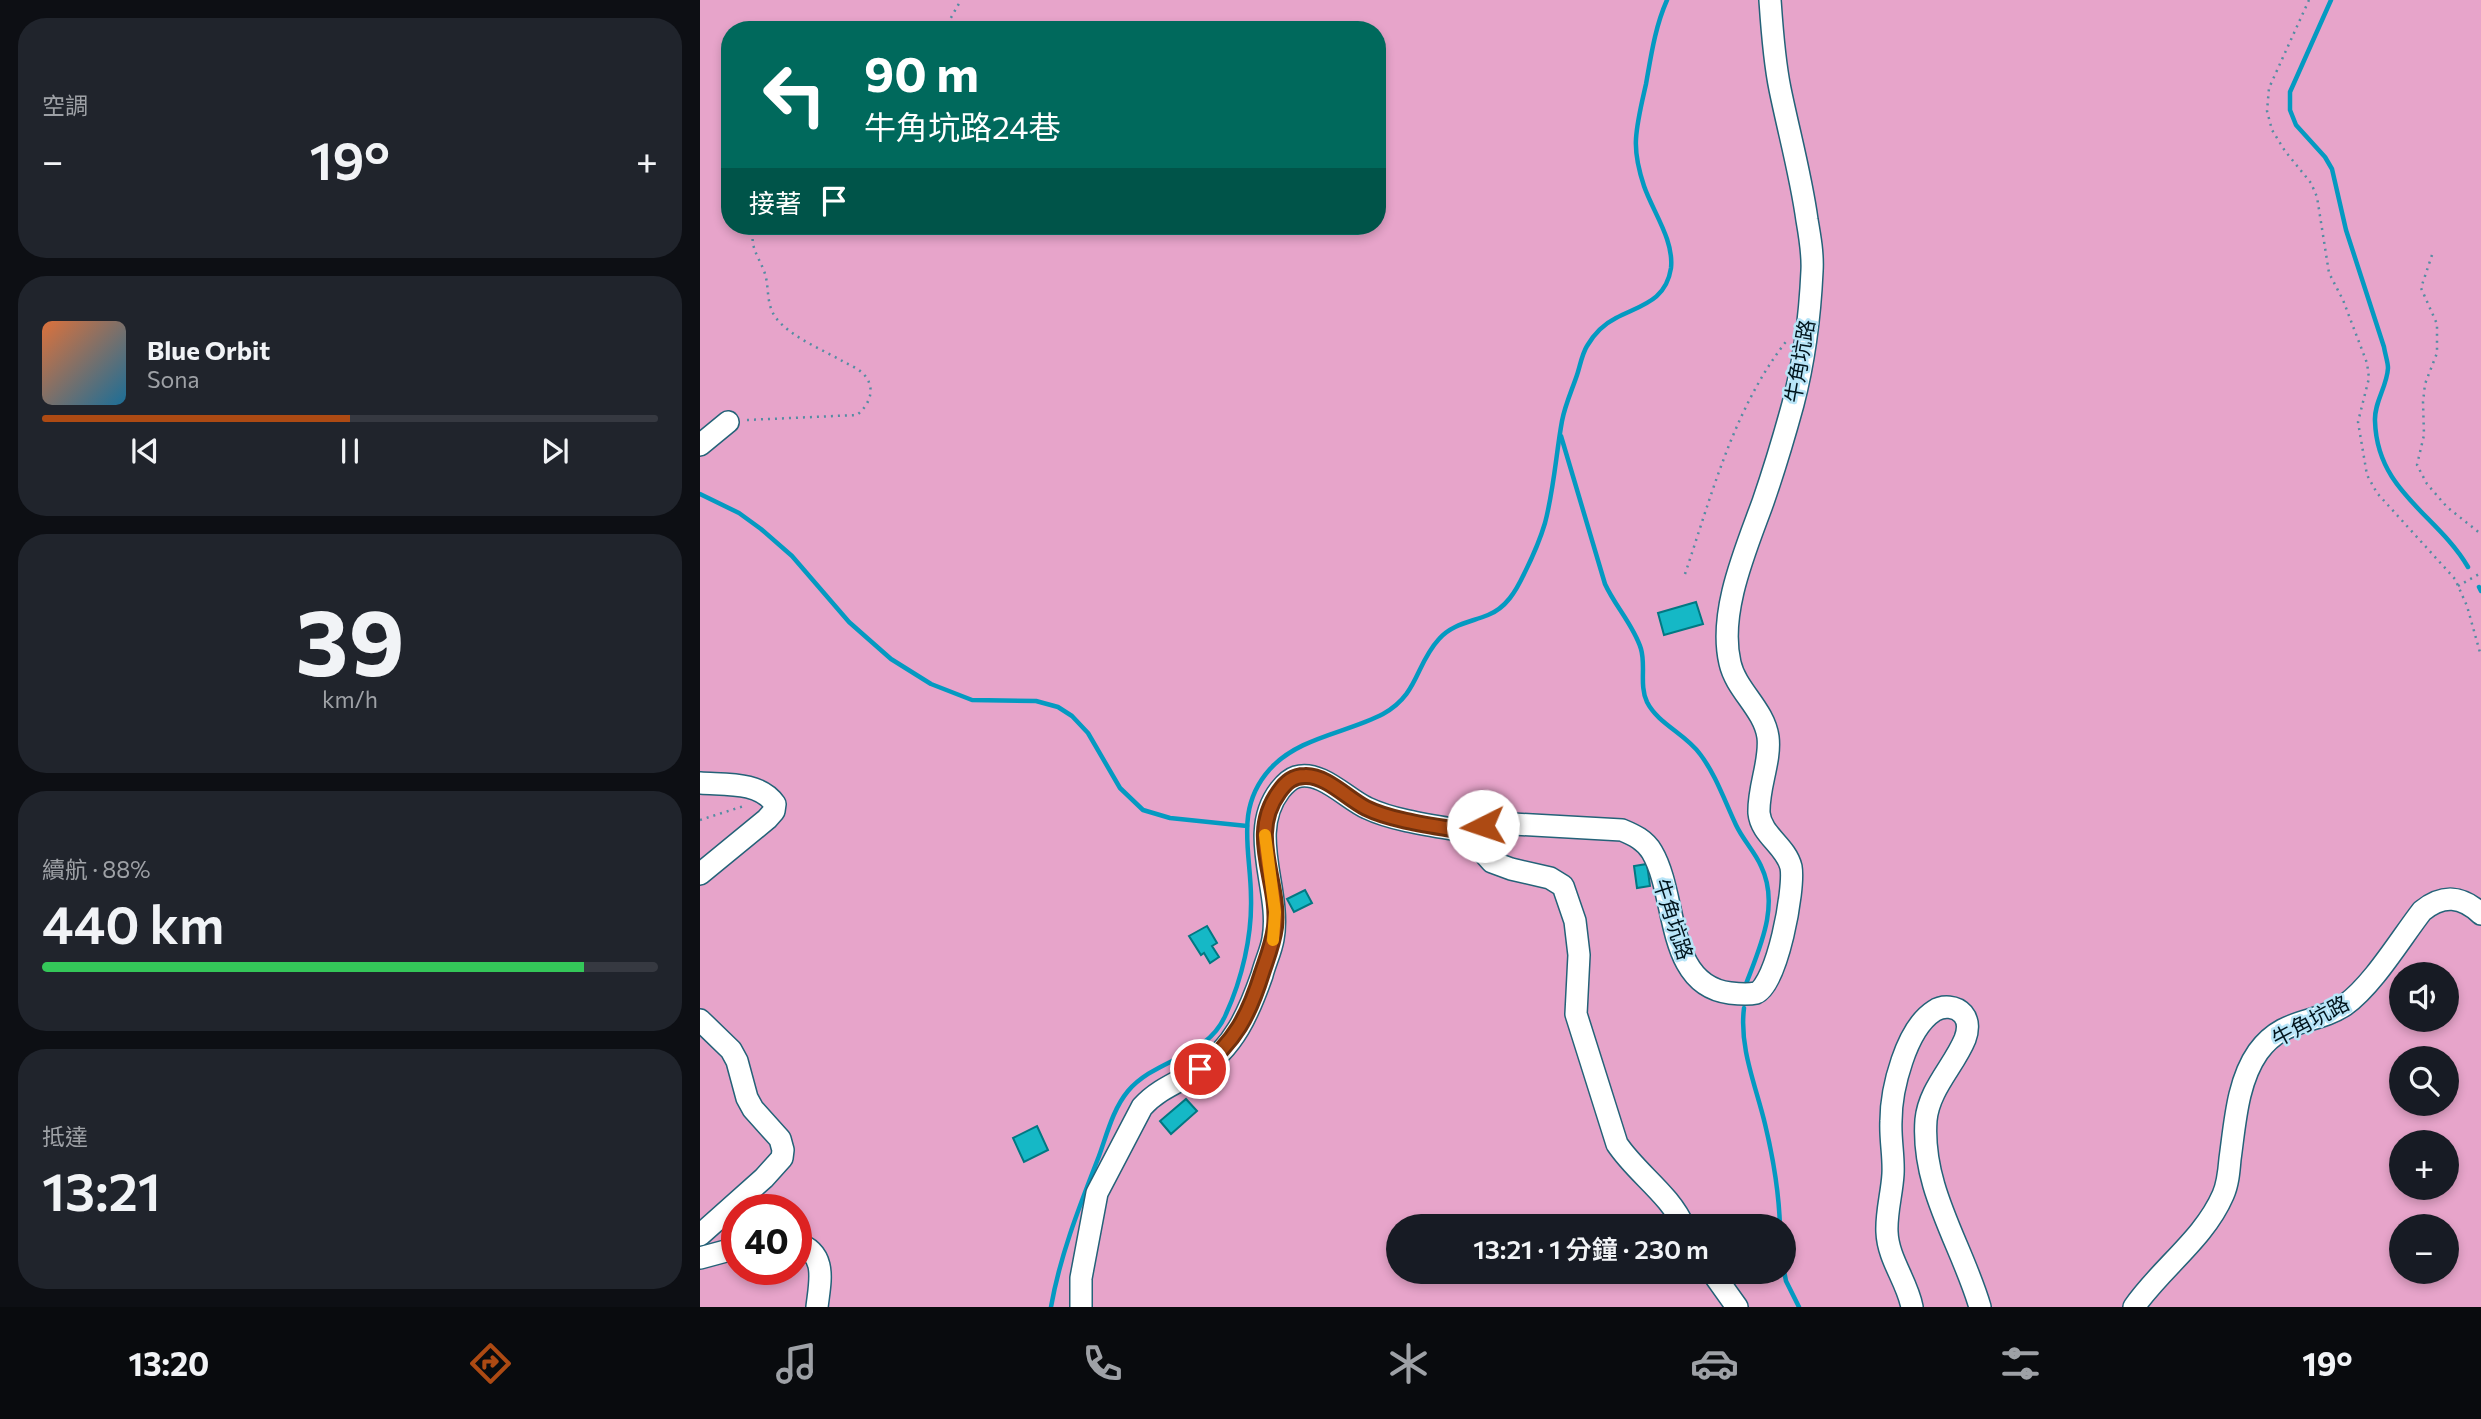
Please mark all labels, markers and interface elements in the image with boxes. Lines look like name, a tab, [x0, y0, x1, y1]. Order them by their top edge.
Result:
text: 90 m	[864, 42, 979, 102]
icon: left	[749, 49, 840, 140]
text: 空調	[42, 91, 88, 119]
text: 牛角坑路24巷	[864, 106, 1060, 146]
text: 19°	[309, 127, 390, 191]
text: −	[42, 136, 64, 183]
text: +	[636, 136, 658, 183]
icon: arrive	[815, 182, 853, 220]
text: 接著	[749, 187, 801, 218]
street label: 牛角坑路	[1779, 317, 1819, 405]
text: Blue Orbit	[147, 334, 270, 365]
text: Sona	[147, 365, 199, 393]
icon: previous	[126, 432, 164, 470]
icon: pause	[331, 432, 369, 470]
icon: next	[536, 432, 574, 470]
text: 39	[295, 583, 405, 695]
text: km/h	[322, 685, 378, 713]
position arrow	[1446, 789, 1520, 863]
text: 續航 · 88%	[42, 855, 150, 883]
street label: 牛角坑路	[1649, 875, 1699, 963]
text: 440 km	[42, 891, 224, 955]
map controls	[2389, 962, 2459, 1284]
button: sound	[2389, 962, 2459, 1032]
street label: 牛角坑路	[2267, 989, 2353, 1051]
pin	[1170, 1039, 1230, 1099]
button: search	[2389, 1046, 2459, 1116]
icon: arrive	[1181, 1050, 1219, 1088]
text: 抵達	[42, 1122, 88, 1150]
button: +	[2389, 1130, 2459, 1200]
text: 13:21	[42, 1158, 161, 1222]
speed limit sign: 40	[721, 1194, 812, 1285]
button: −	[2389, 1214, 2459, 1284]
text: 13:21 · 1 分鐘 · 230 m	[1473, 1233, 1709, 1264]
icon: directions	[466, 1339, 515, 1388]
icon: music	[772, 1339, 821, 1388]
icon: phone	[1078, 1339, 1127, 1388]
icon: climate	[1384, 1339, 1433, 1388]
icon: car	[1690, 1339, 1739, 1388]
icon: filters	[1996, 1339, 2045, 1388]
text: 13:20	[128, 1343, 209, 1383]
text: 19°	[2302, 1343, 2352, 1383]

